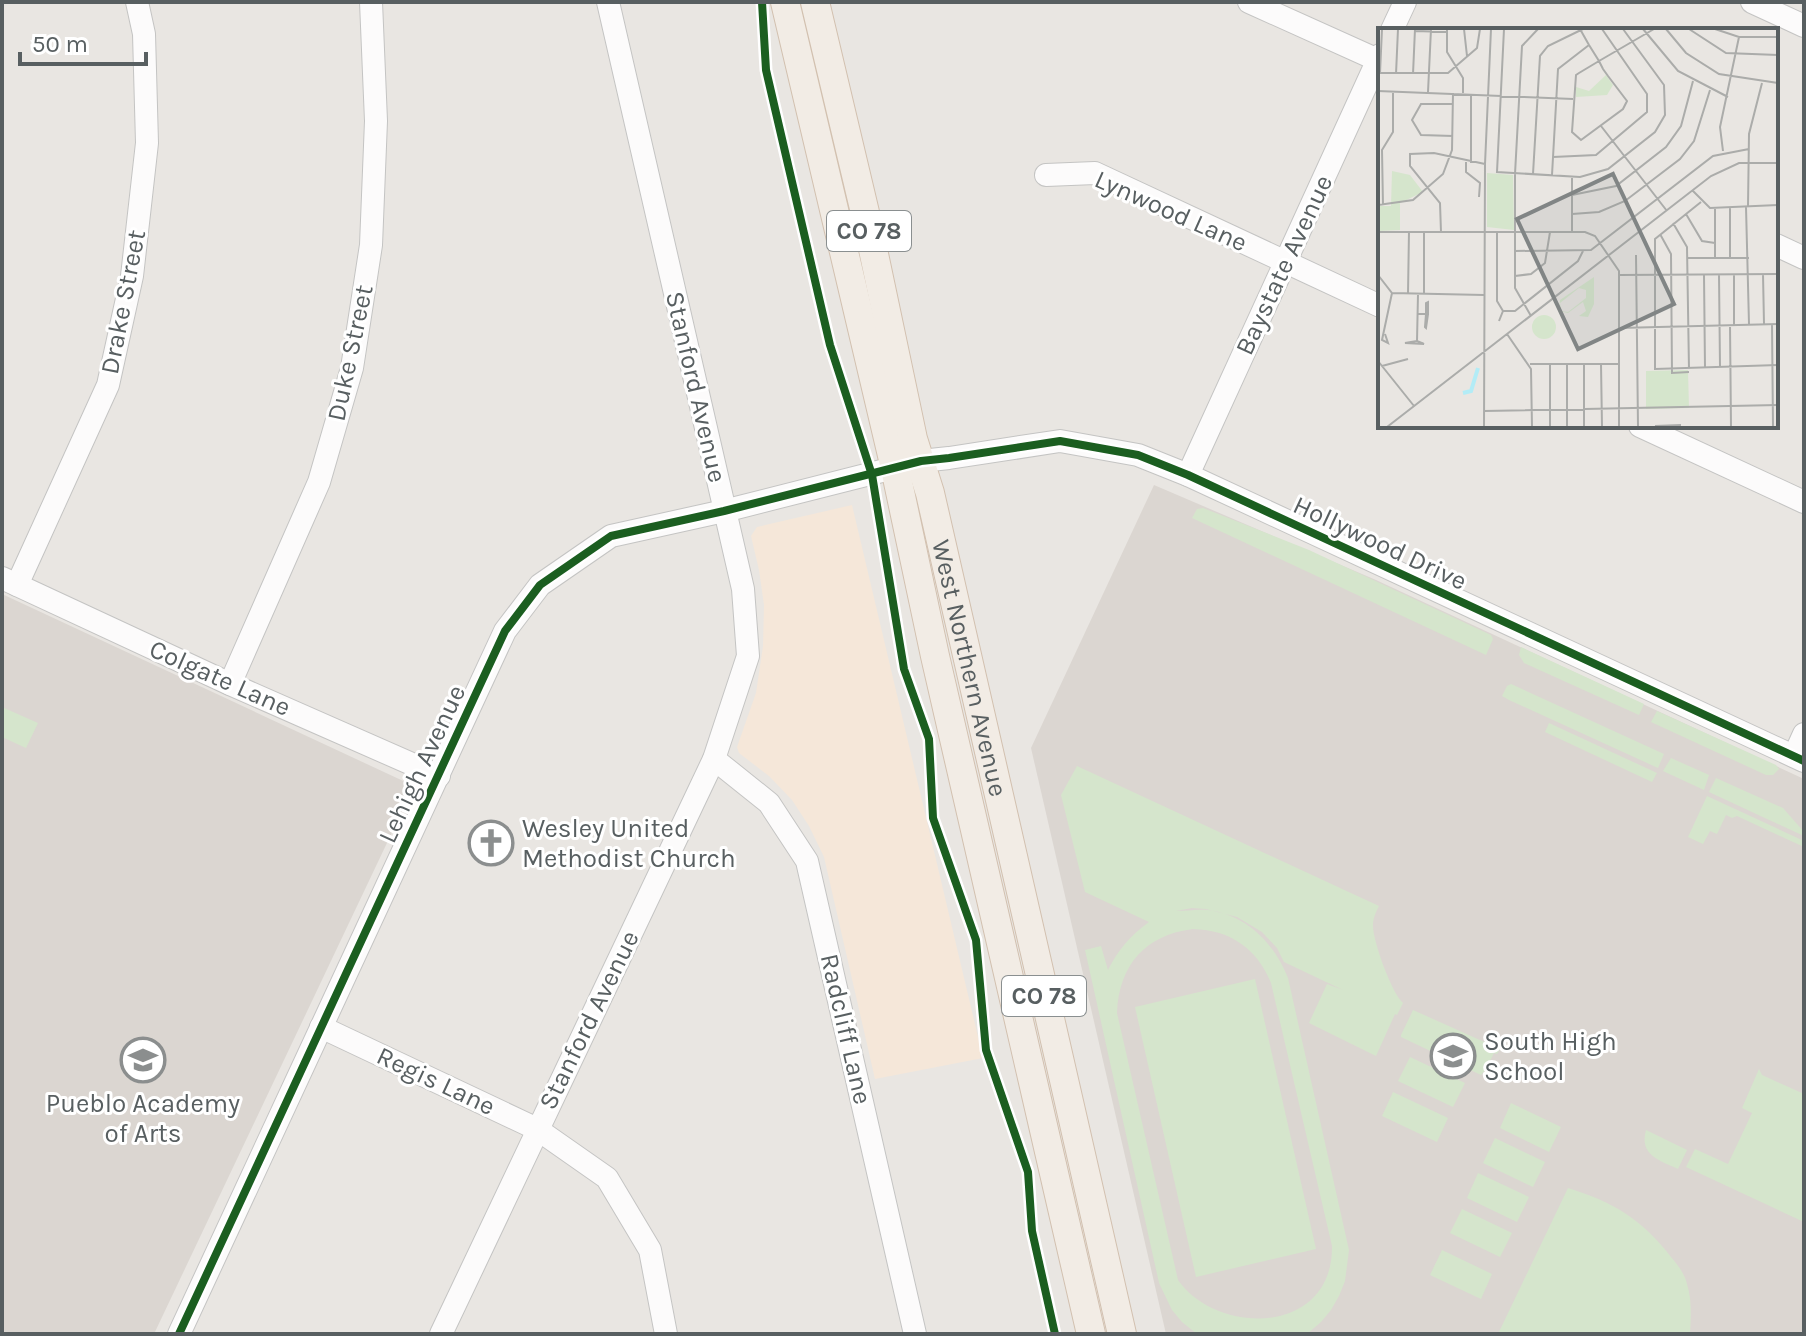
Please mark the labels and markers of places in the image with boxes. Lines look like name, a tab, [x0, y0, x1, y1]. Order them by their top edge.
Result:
place label: Wesley United Methodist Church	[522, 813, 736, 874]
church icon: Wesley United Methodist Church	[467, 819, 515, 867]
place label: South High School	[1484, 1026, 1617, 1087]
school or university icon: South High School	[1429, 1032, 1477, 1080]
school or university icon: Pueblo Academy of Arts	[119, 1036, 167, 1084]
place label: Pueblo Academy of Arts	[46, 1088, 240, 1149]

